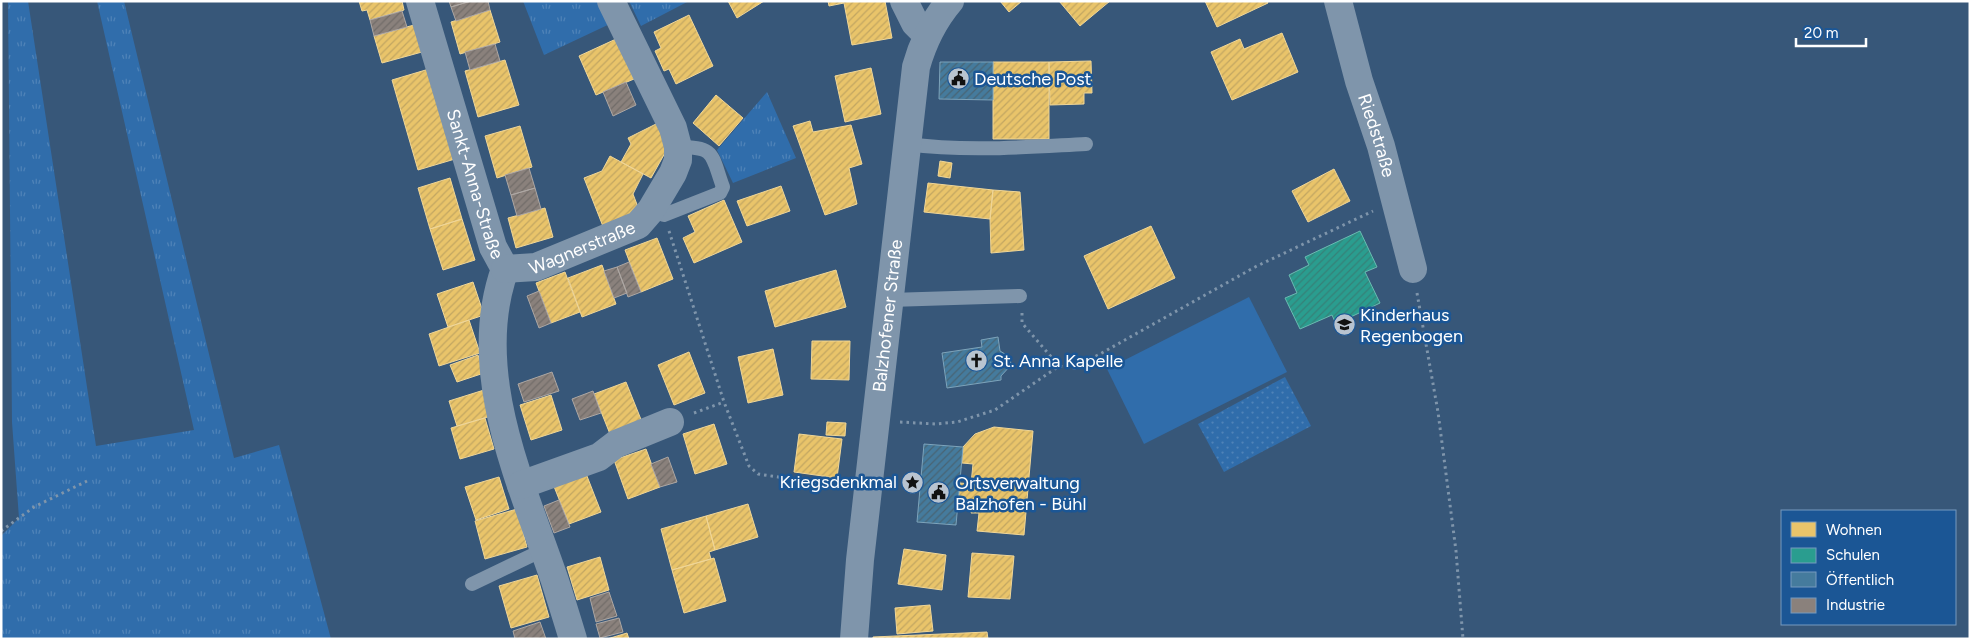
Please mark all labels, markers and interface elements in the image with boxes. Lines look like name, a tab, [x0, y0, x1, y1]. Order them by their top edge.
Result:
scale bar	[1796, 15, 1866, 47]
text: 20 m	[1804, 24, 1838, 42]
public building icon: Deutsche Post	[946, 67, 970, 91]
place label: Deutsche Post	[974, 68, 1092, 90]
street label: Riedstraße	[1353, 91, 1400, 180]
street label: Sankt-Anna-Straße	[442, 106, 509, 263]
street label: Wagnerstraße	[526, 216, 639, 280]
street label: Balzhofener Straße	[868, 238, 907, 393]
place label: Kinderhaus Regenbogen	[1360, 304, 1463, 347]
school or university icon: Kinderhaus Regenbogen	[1332, 313, 1356, 337]
church icon: St. Anna Kapelle	[965, 349, 989, 373]
place label: St. Anna Kapelle	[993, 350, 1123, 372]
place icon: Kriegsdenkmal	[901, 470, 925, 494]
place label: Kriegsdenkmal	[779, 471, 897, 493]
place label: Ortsverwaltung Balzhofen - Bühl	[955, 472, 1086, 515]
public building icon: Ortsverwaltung Balzhofen - Bühl	[927, 481, 951, 505]
legend	[1781, 510, 1956, 625]
text: Wohnen	[1826, 521, 1882, 539]
text: Schulen	[1826, 546, 1880, 564]
text: Öffentlich	[1826, 571, 1894, 589]
text: Industrie	[1826, 596, 1885, 614]

